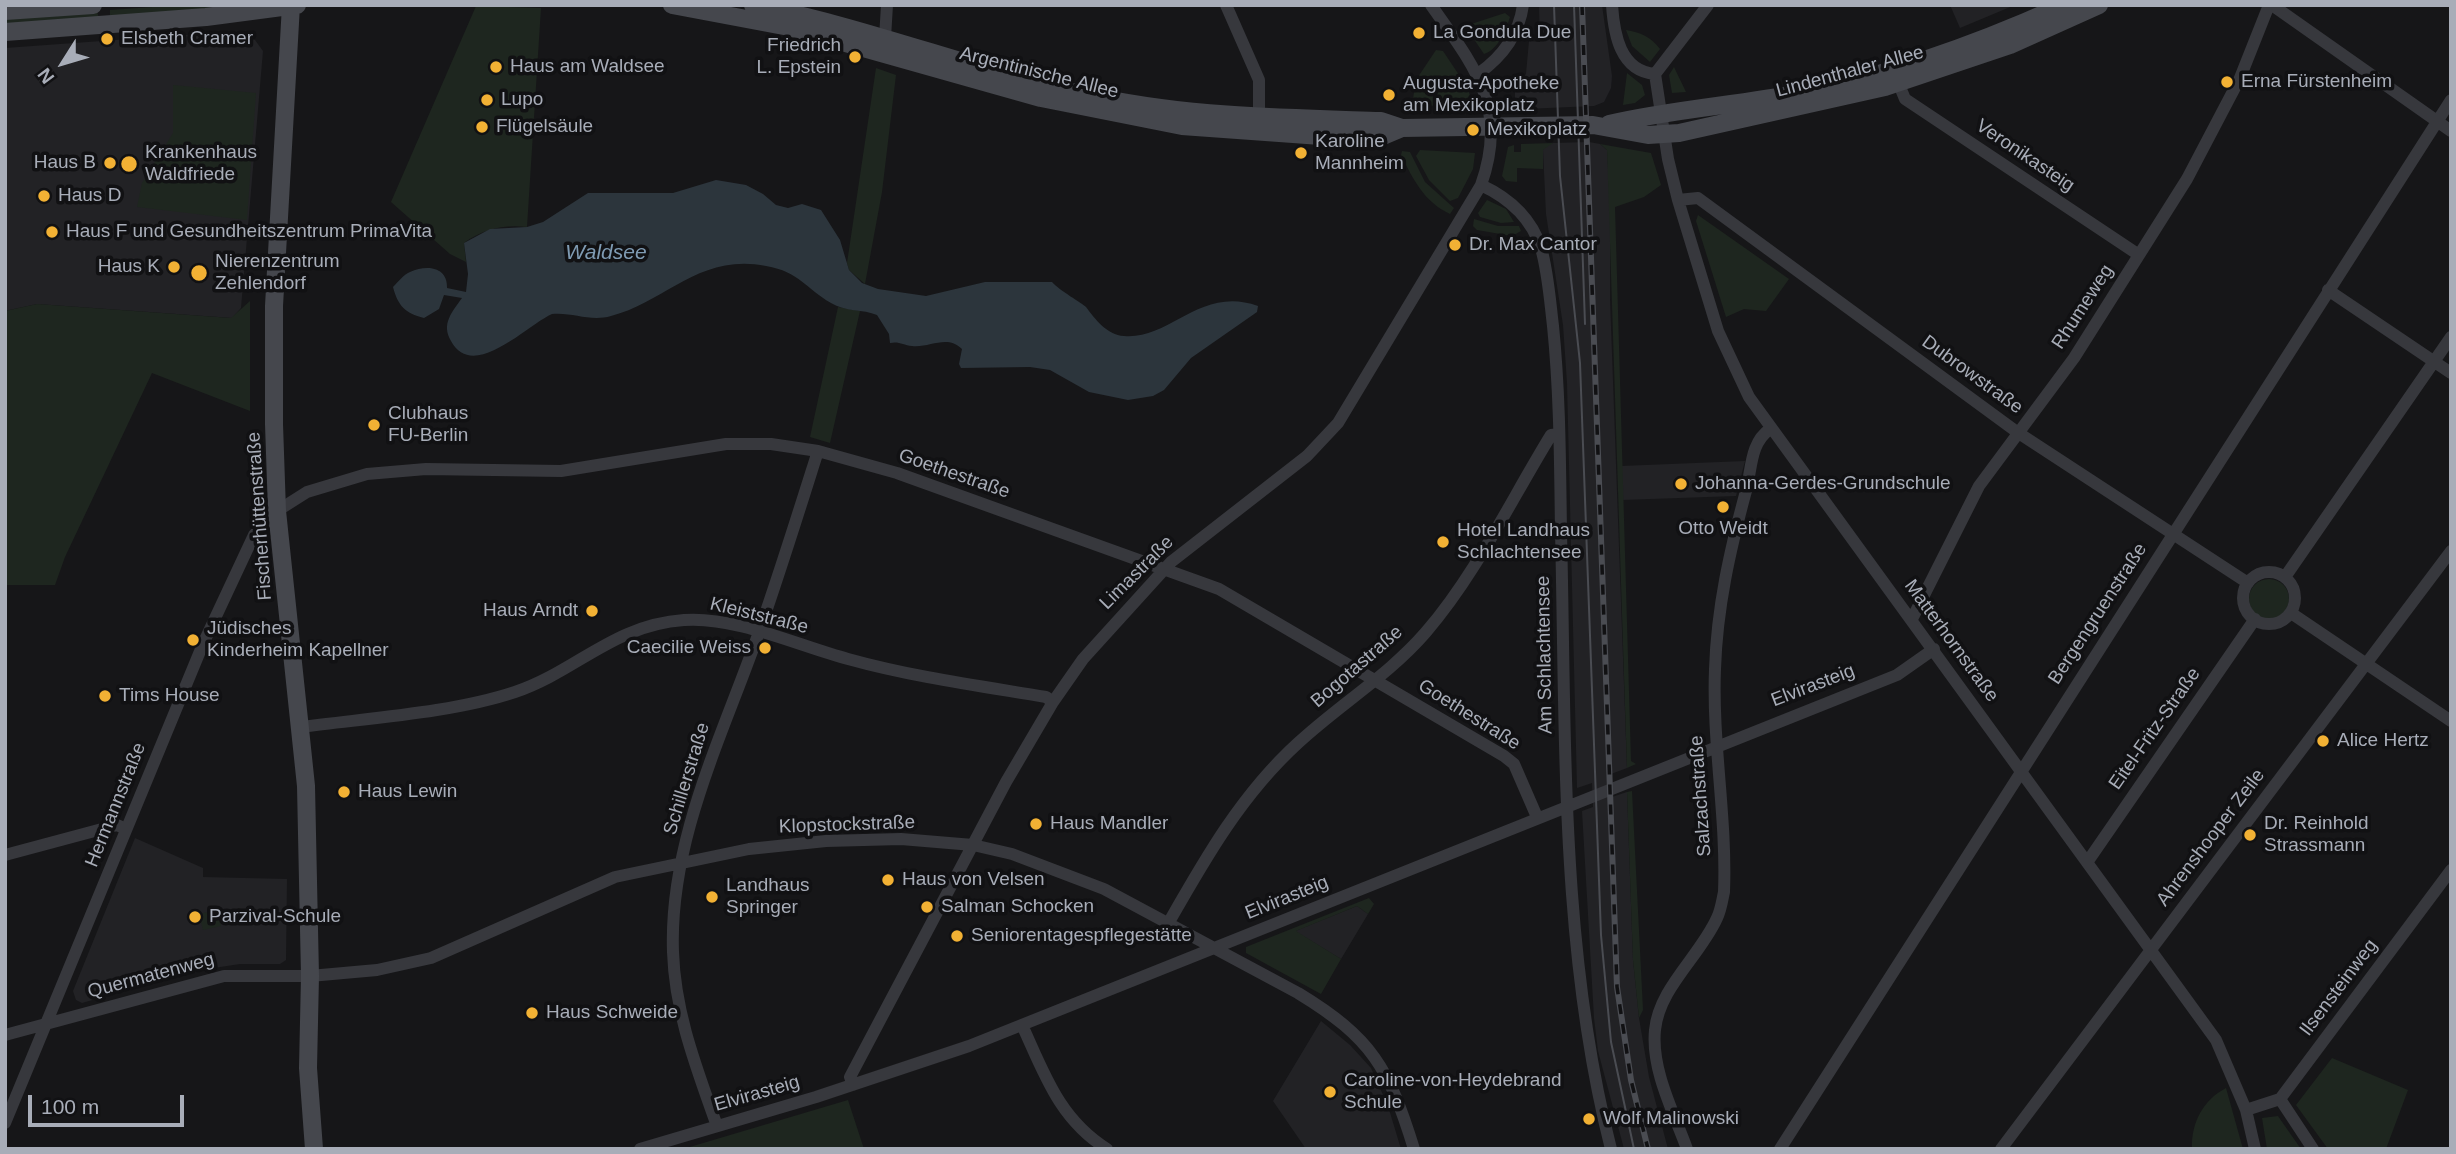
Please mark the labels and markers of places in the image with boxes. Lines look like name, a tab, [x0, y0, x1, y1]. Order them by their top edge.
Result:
place label: La Gondula Due	[1433, 22, 1571, 44]
marker: La Gondula Due	[1411, 25, 1427, 41]
place label: Elsbeth Cramer	[121, 28, 253, 50]
marker: Elsbeth Cramer	[99, 31, 115, 47]
place label: Friedrich L. Epstein	[757, 35, 841, 79]
marker: Friedrich L. Epstein	[847, 49, 863, 65]
place label: Haus am Waldsee	[510, 56, 665, 78]
marker: Haus am Waldsee	[488, 59, 504, 75]
place label: Erna Fürstenheim	[2241, 71, 2392, 93]
place label: Augusta-Apotheke am Mexikoplatz	[1403, 73, 1559, 117]
marker: Erna Fürstenheim	[2219, 74, 2235, 90]
marker: Augusta-Apotheke am Mexikoplatz	[1381, 87, 1397, 103]
place label: Lupo	[501, 89, 543, 111]
marker: Lupo	[479, 92, 495, 108]
place label: Flügelsäule	[496, 116, 593, 138]
marker: Flügelsäule	[474, 119, 490, 135]
place label: Mexikoplatz	[1487, 119, 1587, 141]
marker: Mexikoplatz	[1465, 122, 1481, 138]
place label: Karoline Mannheim	[1315, 131, 1404, 175]
place label: Krankenhaus Waldfriede	[145, 142, 257, 186]
marker: Karoline Mannheim	[1293, 145, 1309, 161]
place label: Haus B	[34, 152, 96, 174]
marker: Krankenhaus Waldfriede	[119, 154, 139, 174]
marker: Haus B	[102, 155, 118, 171]
place label: Haus D	[58, 185, 121, 207]
marker: Haus D	[36, 188, 52, 204]
place label: Haus F und Gesundheitszentrum PrimaVita	[66, 221, 432, 243]
marker: Haus F und Gesundheitszentrum PrimaVita	[44, 224, 60, 240]
place label: Dr. Max Cantor	[1469, 234, 1597, 256]
marker: Dr. Max Cantor	[1447, 237, 1463, 253]
place label: Nierenzentrum Zehlendorf	[215, 251, 340, 295]
place label: Haus K	[98, 256, 160, 278]
marker: Haus K	[166, 259, 182, 275]
marker: Nierenzentrum Zehlendorf	[189, 263, 209, 283]
place label: Clubhaus FU-Berlin	[388, 403, 468, 447]
marker: Clubhaus FU-Berlin	[366, 417, 382, 433]
place label: Johanna-Gerdes-Grundschule	[1695, 473, 1951, 495]
marker: Johanna-Gerdes-Grundschule	[1673, 476, 1689, 492]
marker: Otto Weidt	[1715, 499, 1731, 515]
place label: Otto Weidt	[1678, 518, 1768, 540]
place label: Hotel Landhaus Schlachtensee	[1457, 520, 1590, 564]
marker: Hotel Landhaus Schlachtensee	[1435, 534, 1451, 550]
place label: Haus Arndt	[483, 600, 578, 622]
marker: Haus Arndt	[584, 603, 600, 619]
place label: Jüdisches Kinderheim Kapellner	[207, 618, 389, 662]
marker: Jüdisches Kinderheim Kapellner	[185, 632, 201, 648]
place label: Caecilie Weiss	[627, 637, 751, 659]
marker: Caecilie Weiss	[757, 640, 773, 656]
place label: Tims House	[119, 685, 220, 707]
marker: Tims House	[97, 688, 113, 704]
place label: Alice Hertz	[2337, 730, 2429, 752]
marker: Alice Hertz	[2315, 733, 2331, 749]
place label: Haus Lewin	[358, 781, 457, 803]
marker: Haus Lewin	[336, 784, 352, 800]
place label: Haus Mandler	[1050, 813, 1168, 835]
place label: Dr. Reinhold Strassmann	[2264, 813, 2369, 857]
marker: Haus Mandler	[1028, 816, 1044, 832]
marker: Dr. Reinhold Strassmann	[2242, 827, 2258, 843]
place label: Haus von Velsen	[902, 869, 1045, 891]
marker: Haus von Velsen	[880, 872, 896, 888]
place label: Landhaus Springer	[726, 875, 809, 919]
marker: Landhaus Springer	[704, 889, 720, 905]
place label: Salman Schocken	[941, 896, 1094, 918]
marker: Salman Schocken	[919, 899, 935, 915]
place label: Parzival-Schule	[209, 906, 341, 928]
marker: Parzival-Schule	[187, 909, 203, 925]
place label: Seniorentagespflegestätte	[971, 925, 1192, 947]
marker: Seniorentagespflegestätte	[949, 928, 965, 944]
place label: Haus Schweide	[546, 1002, 678, 1024]
marker: Haus Schweide	[524, 1005, 540, 1021]
place label: Caroline-von-Heydebrand Schule	[1344, 1070, 1562, 1114]
marker: Caroline-von-Heydebrand Schule	[1322, 1084, 1338, 1100]
place label: Wolf Malinowski	[1603, 1108, 1739, 1130]
marker: Wolf Malinowski	[1581, 1111, 1597, 1127]

